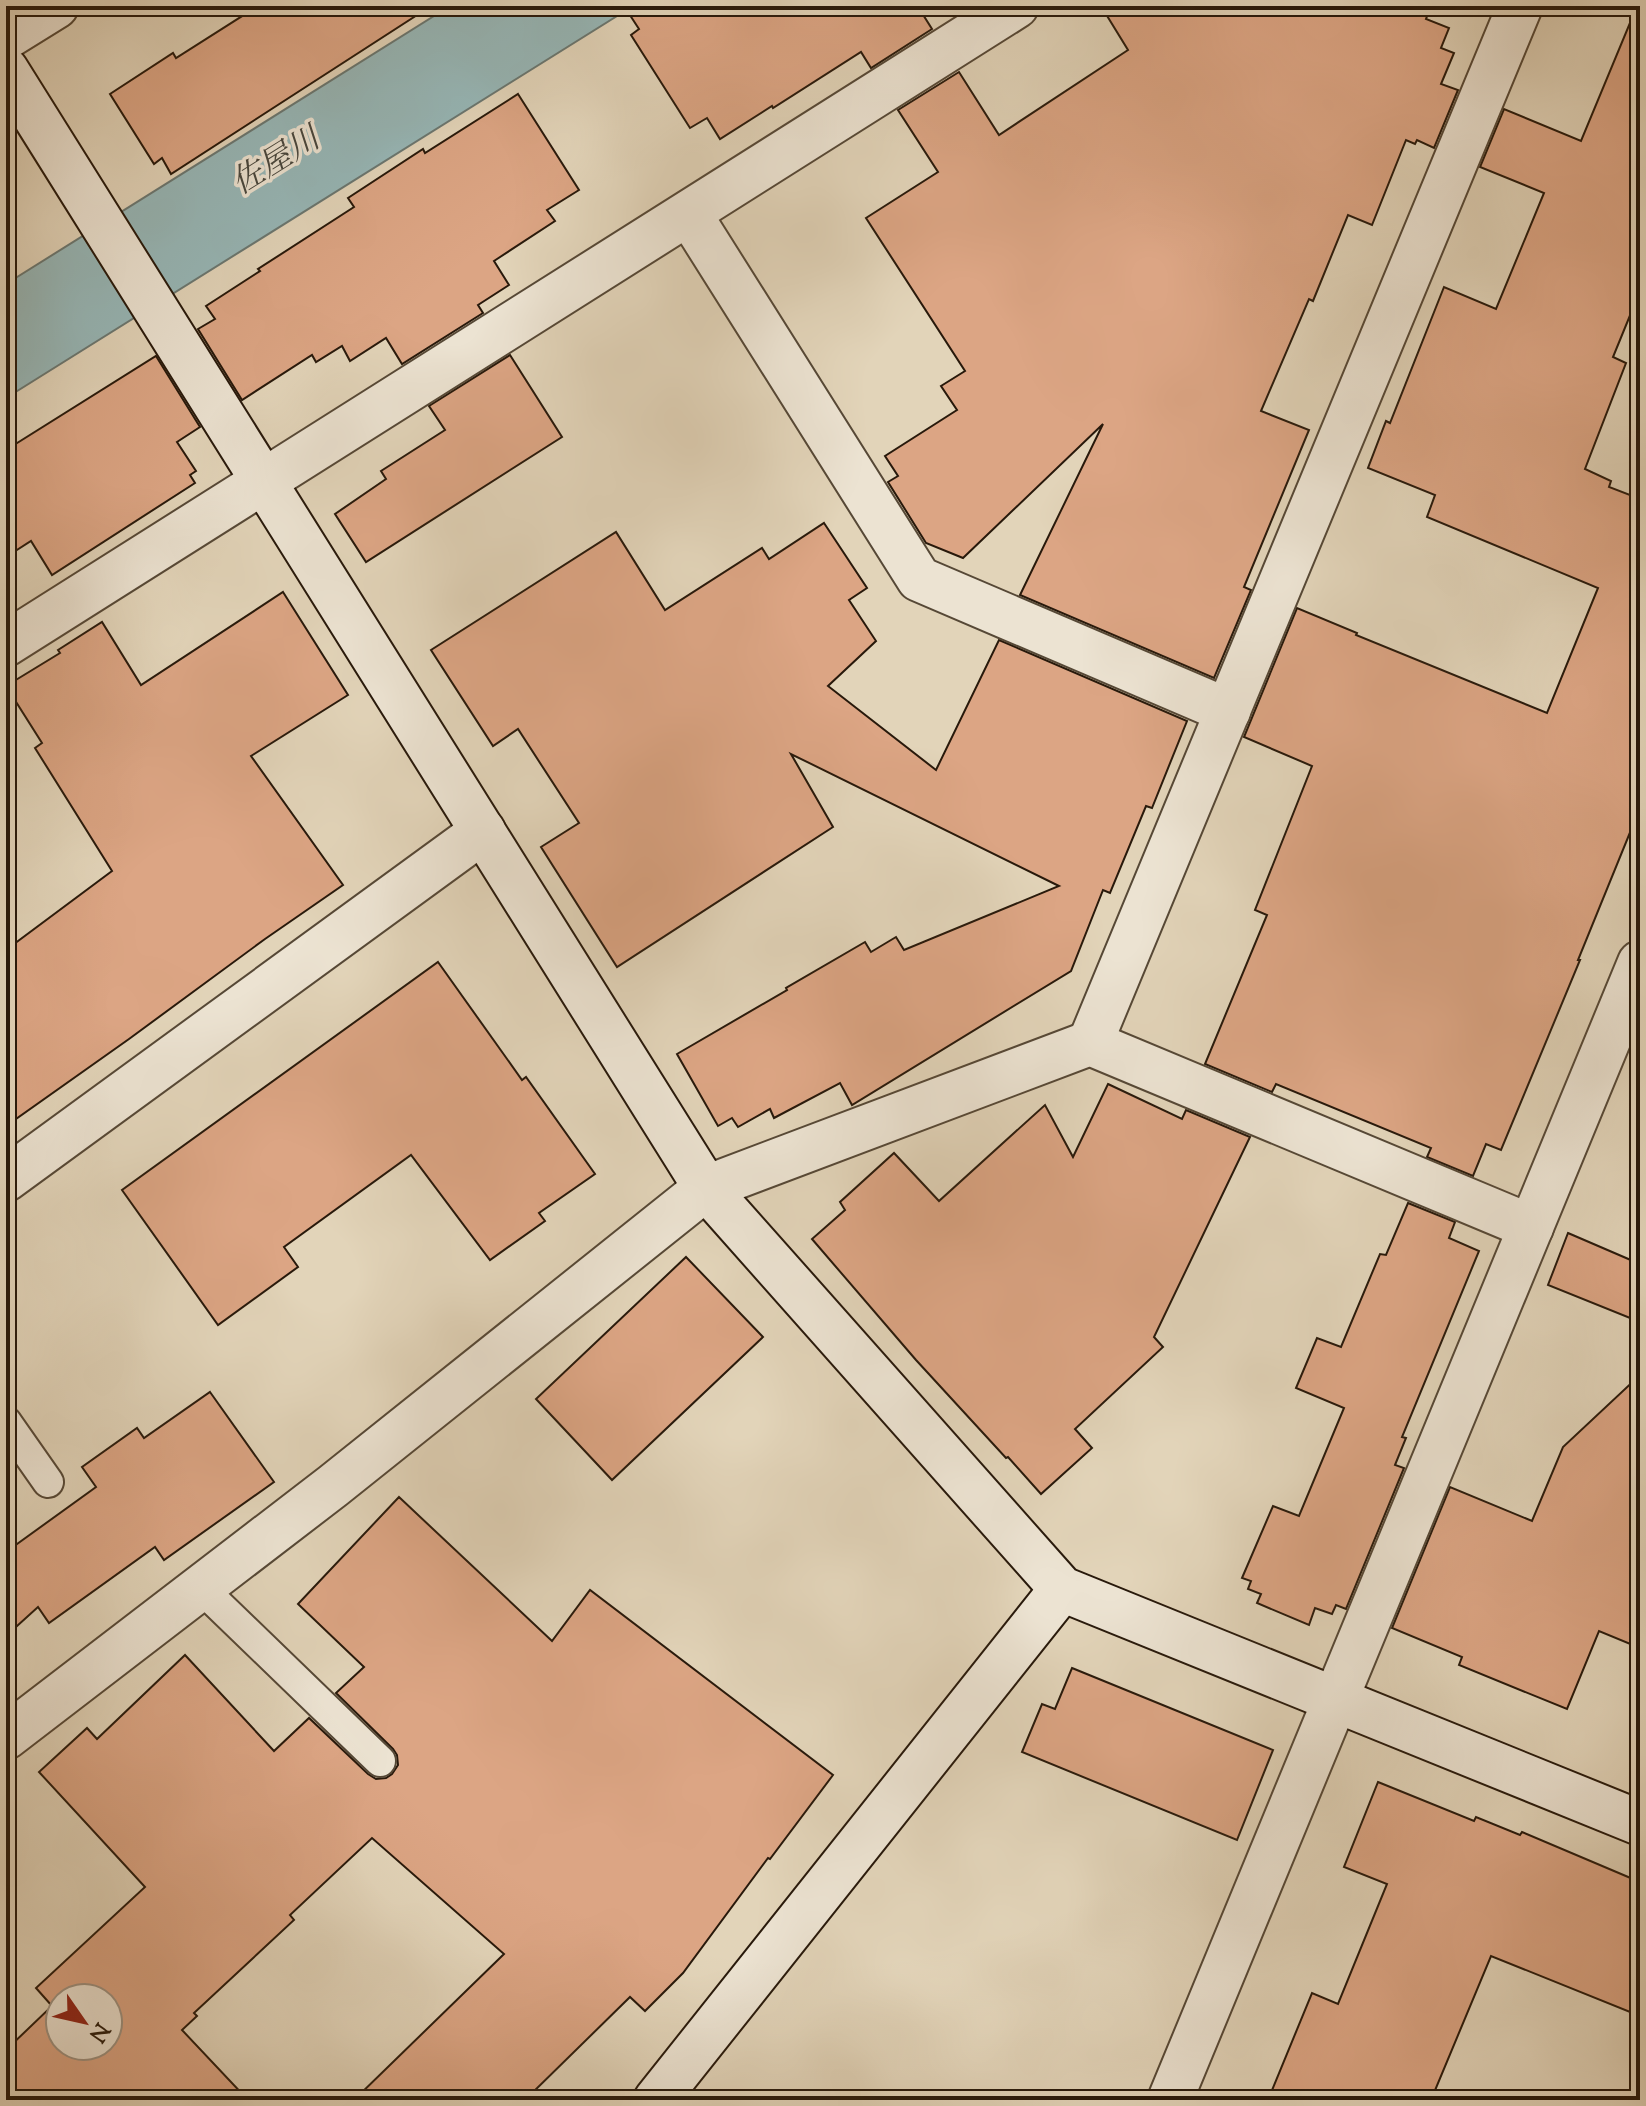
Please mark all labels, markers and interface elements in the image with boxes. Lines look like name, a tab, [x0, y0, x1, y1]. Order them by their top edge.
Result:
water label: 佐屋川	[224, 116, 332, 207]
north arrow	[44, 1982, 124, 2062]
text: N	[80, 2015, 116, 2048]

